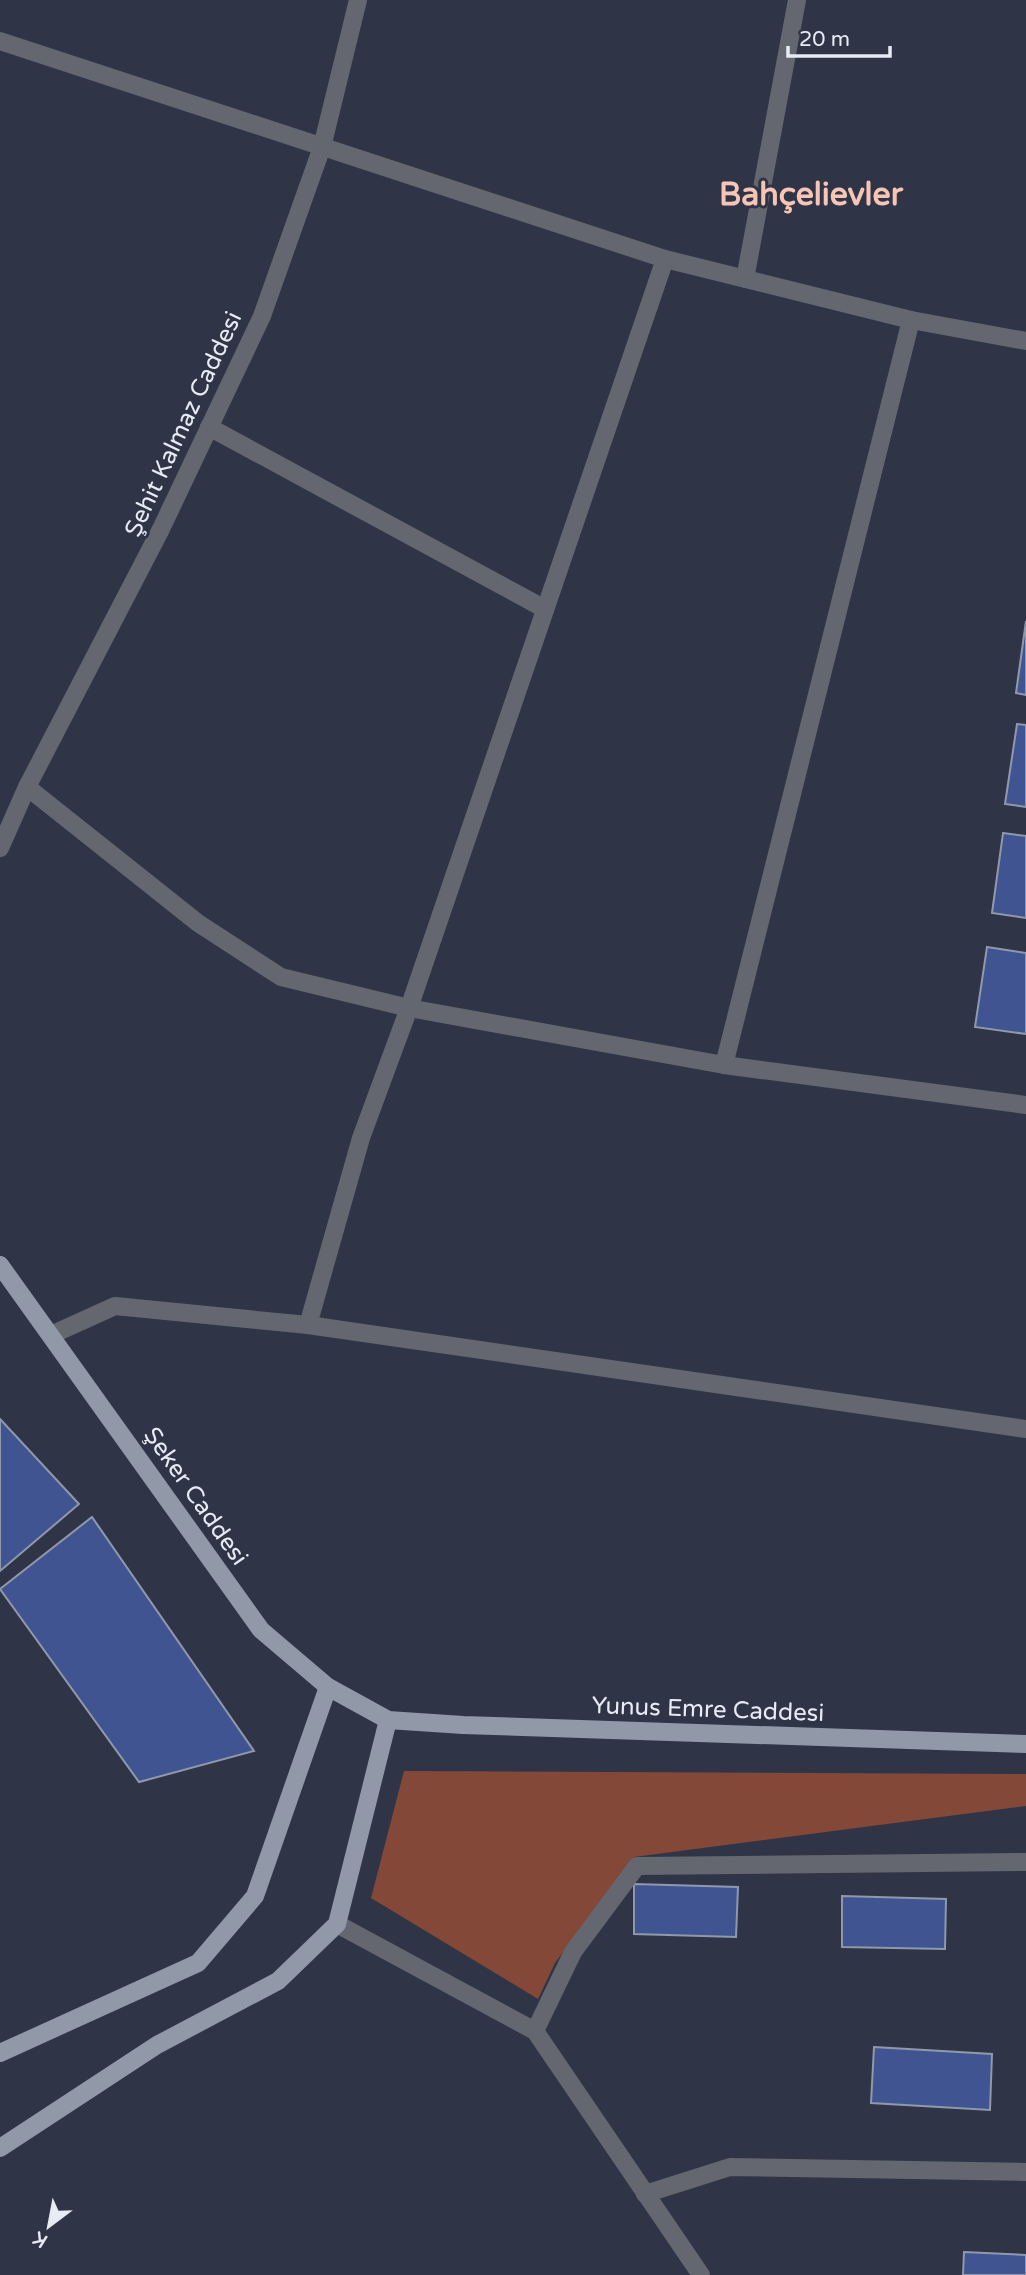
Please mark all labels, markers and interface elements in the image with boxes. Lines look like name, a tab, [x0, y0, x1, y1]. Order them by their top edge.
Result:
scale bar	[788, 14, 890, 58]
text: 20 m	[799, 27, 850, 52]
district label: Bahçelievler	[719, 176, 904, 214]
street label: Şehit Kalmaz Caddesi	[119, 307, 248, 541]
street label: Şeker Caddesi	[137, 1422, 254, 1571]
street label: Yunus Emre Caddesi	[591, 1691, 825, 1728]
north arrow	[14, 2191, 84, 2261]
text: K	[29, 2227, 52, 2252]

